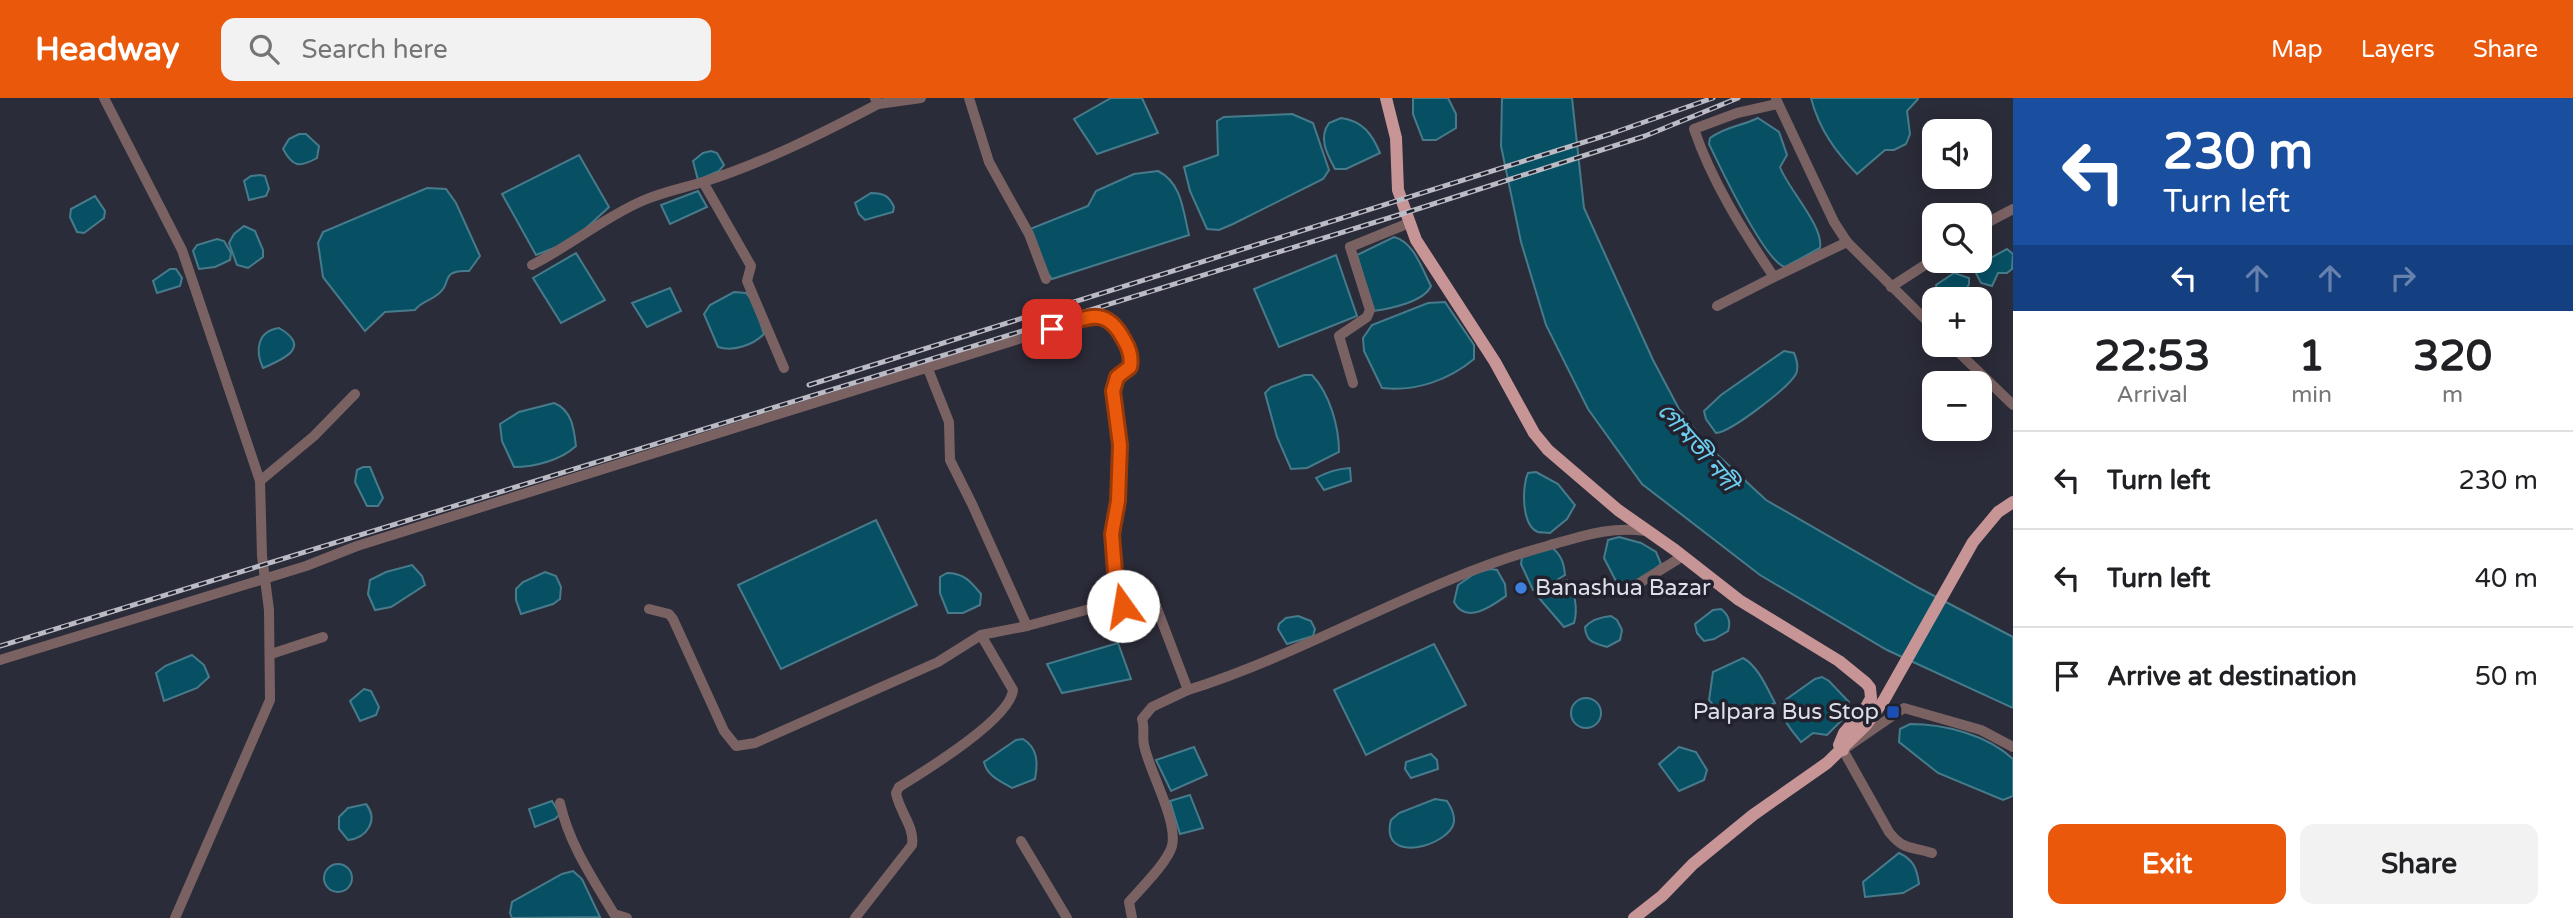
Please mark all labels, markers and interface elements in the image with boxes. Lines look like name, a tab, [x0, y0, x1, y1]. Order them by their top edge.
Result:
search box	[221, 18, 711, 81]
text: Headway	[35, 30, 179, 69]
icon: search	[245, 30, 283, 68]
text: Search here	[301, 34, 448, 65]
text: Map	[2271, 35, 2323, 64]
text: Layers	[2361, 35, 2435, 64]
text: Share	[2473, 35, 2538, 64]
map controls	[1922, 119, 1992, 441]
button: sound	[1922, 119, 1992, 189]
text: 230 m	[2163, 123, 2313, 182]
icon: left	[2048, 126, 2139, 217]
text: Turn left	[2163, 183, 2290, 221]
button: search	[1922, 203, 1992, 273]
icon: left	[2165, 259, 2203, 297]
icon: ahead	[2238, 259, 2276, 297]
icon: ahead	[2311, 259, 2349, 297]
icon: right	[2384, 259, 2422, 297]
button: +	[1922, 287, 1992, 357]
pin	[1022, 299, 1082, 359]
icon: arrive	[1033, 310, 1071, 348]
text: 22:53	[2094, 331, 2210, 382]
text: 1	[2298, 331, 2325, 382]
text: 320	[2413, 331, 2492, 382]
button: −	[1922, 371, 1992, 441]
text: Arrival	[2117, 381, 2188, 409]
text: min	[2291, 381, 2332, 409]
text: m	[2442, 381, 2463, 409]
water label: গোমতী নদী	[1651, 397, 1746, 501]
icon: left	[2048, 461, 2086, 499]
text: Turn left	[2107, 465, 2210, 496]
text: 230 m	[2458, 465, 2538, 496]
icon: left	[2048, 559, 2086, 597]
text: Turn left	[2107, 563, 2210, 594]
text: 40 m	[2475, 563, 2538, 594]
position arrow	[1086, 569, 1160, 643]
place label: Banashua Bazar	[1535, 574, 1711, 602]
marker: Banashua Bazar	[1513, 580, 1529, 596]
icon: arrive	[2048, 657, 2086, 695]
text: Arrive at destination	[2107, 661, 2357, 692]
text: 50 m	[2475, 661, 2538, 692]
place label: Palpara Bus Stop	[1693, 698, 1879, 726]
marker: Palpara Bus Stop	[1885, 704, 1901, 720]
button: Exit	[2048, 824, 2286, 904]
button: Share	[2300, 824, 2538, 904]

